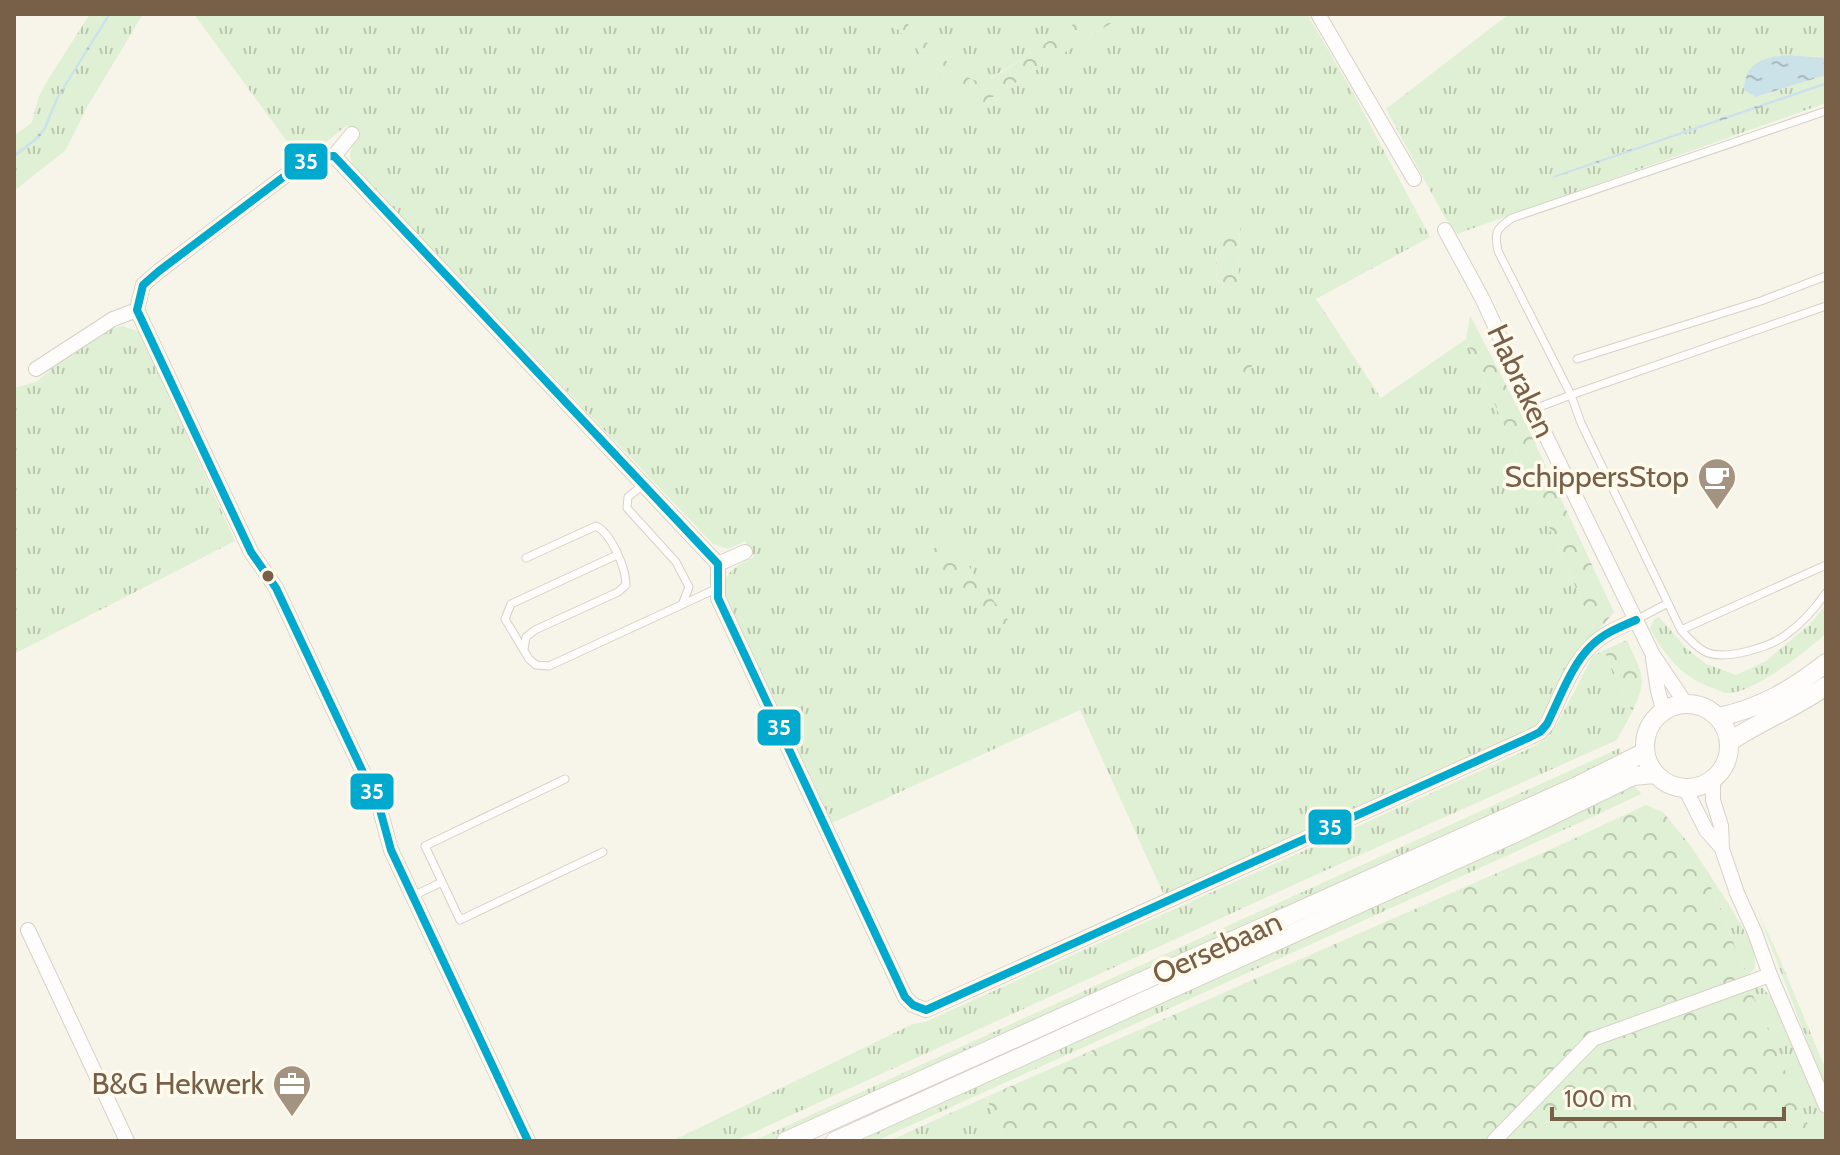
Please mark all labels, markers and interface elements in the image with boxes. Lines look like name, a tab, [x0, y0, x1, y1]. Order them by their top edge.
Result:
line badge: 35	[283, 142, 329, 181]
text: 35	[294, 148, 318, 175]
street label: Habraken	[1479, 318, 1564, 443]
cafe icon: SchippersStop	[1696, 456, 1738, 511]
place label: SchippersStop	[1505, 458, 1689, 495]
unlabelled marker	[260, 568, 276, 584]
line badge: 35	[756, 708, 802, 747]
text: 35	[767, 714, 791, 741]
line badge: 35	[349, 772, 395, 811]
text: 35	[360, 778, 384, 805]
line badge: 35	[1307, 808, 1353, 846]
text: 35	[1318, 814, 1342, 841]
street label: Oersebaan	[1146, 903, 1287, 992]
office icon: B&G Hekwerk	[271, 1063, 313, 1118]
place label: B&G Hekwerk	[91, 1065, 265, 1102]
scale bar	[1552, 1071, 1784, 1121]
text: 100 m	[1564, 1084, 1632, 1113]

